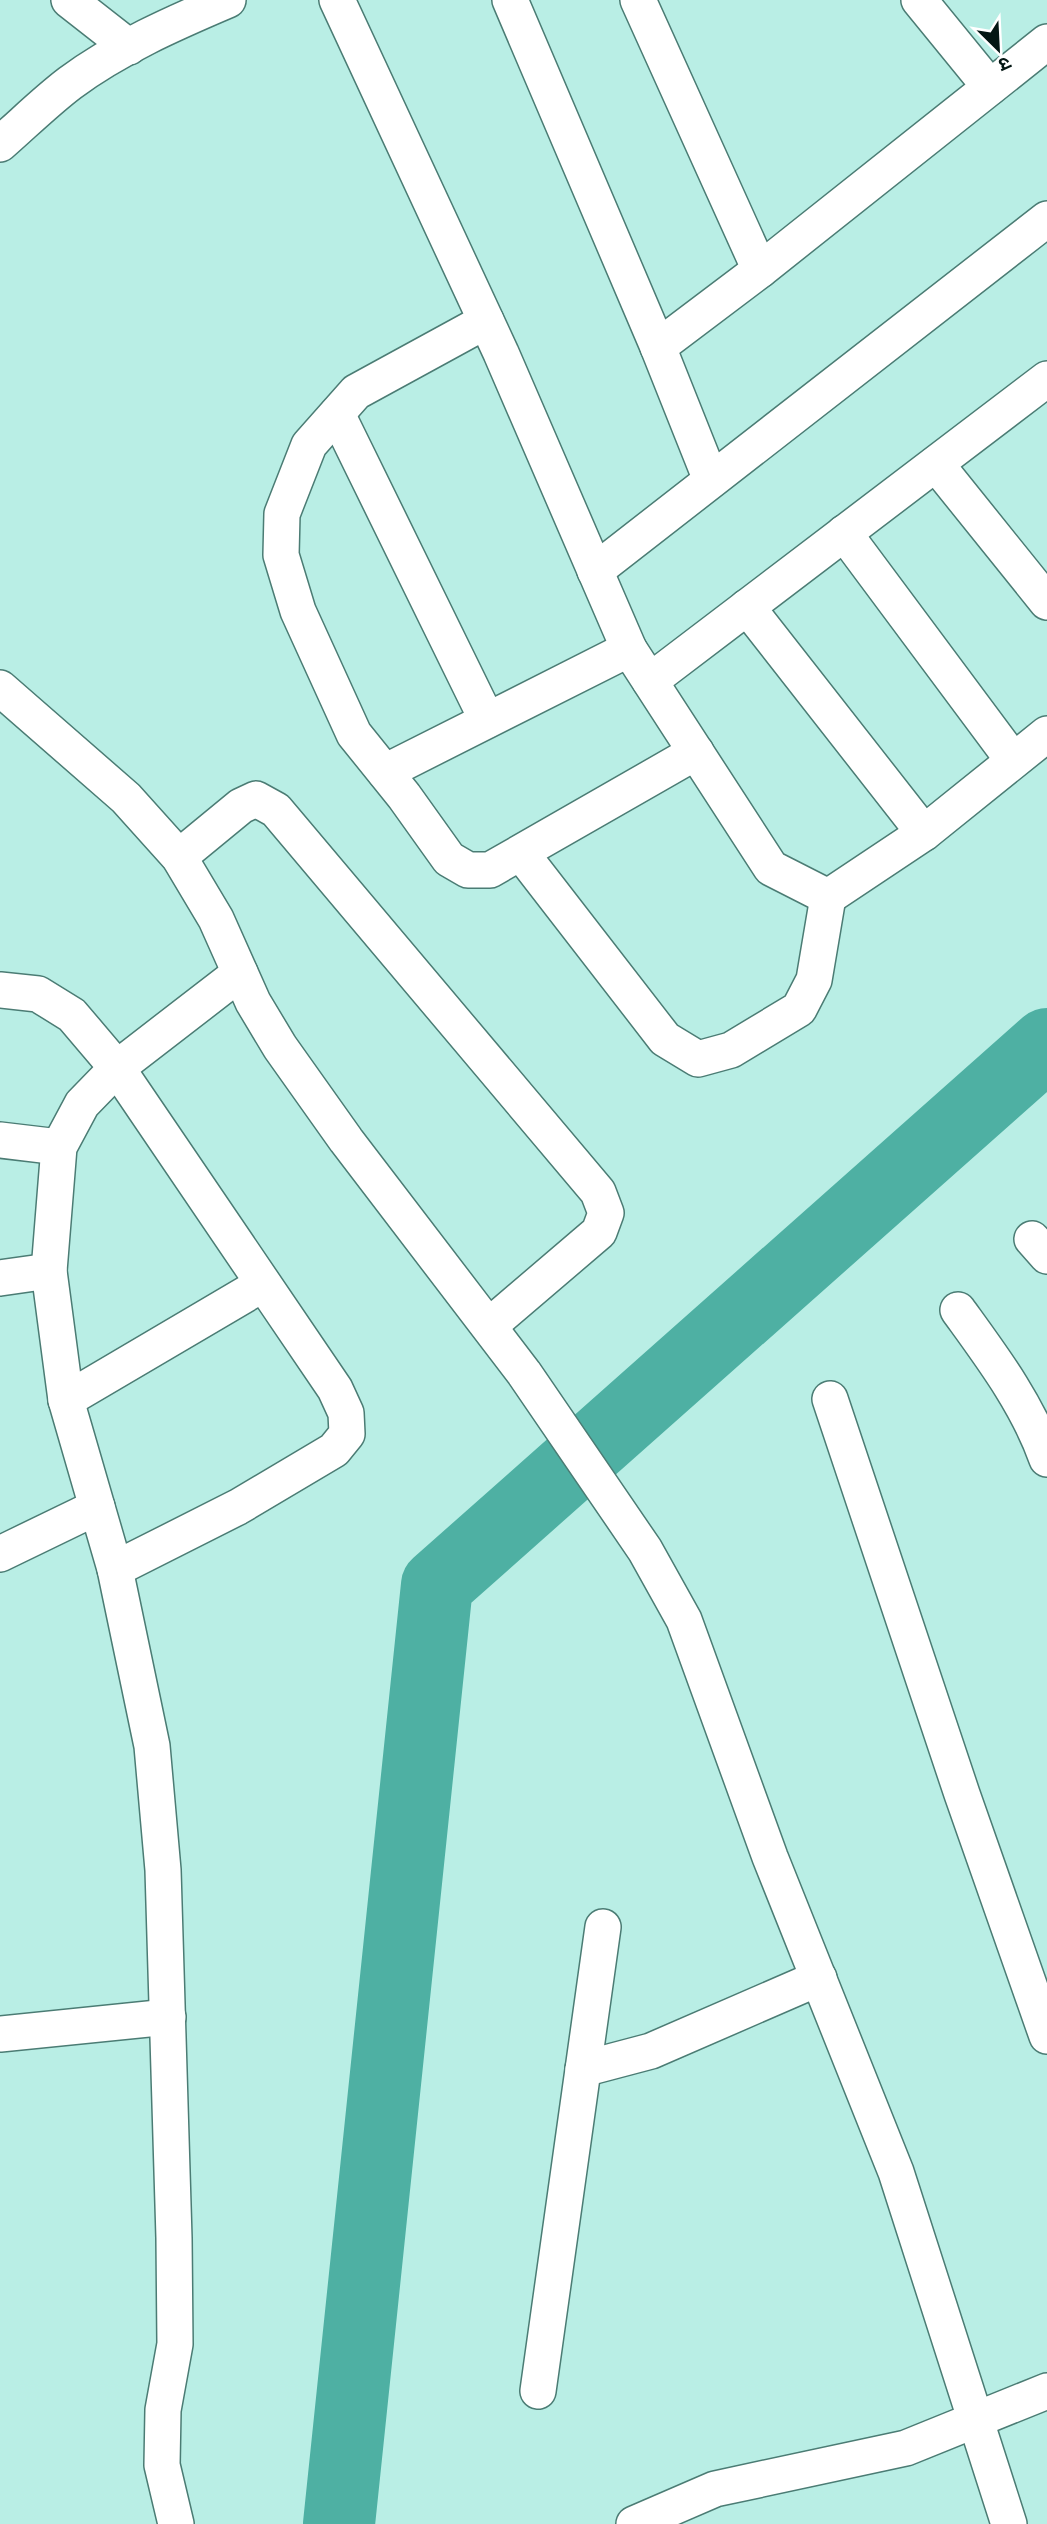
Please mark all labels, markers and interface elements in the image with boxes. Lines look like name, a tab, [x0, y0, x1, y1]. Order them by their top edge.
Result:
north arrow	[963, 14, 1033, 84]
text: उ	[995, 52, 1014, 77]

